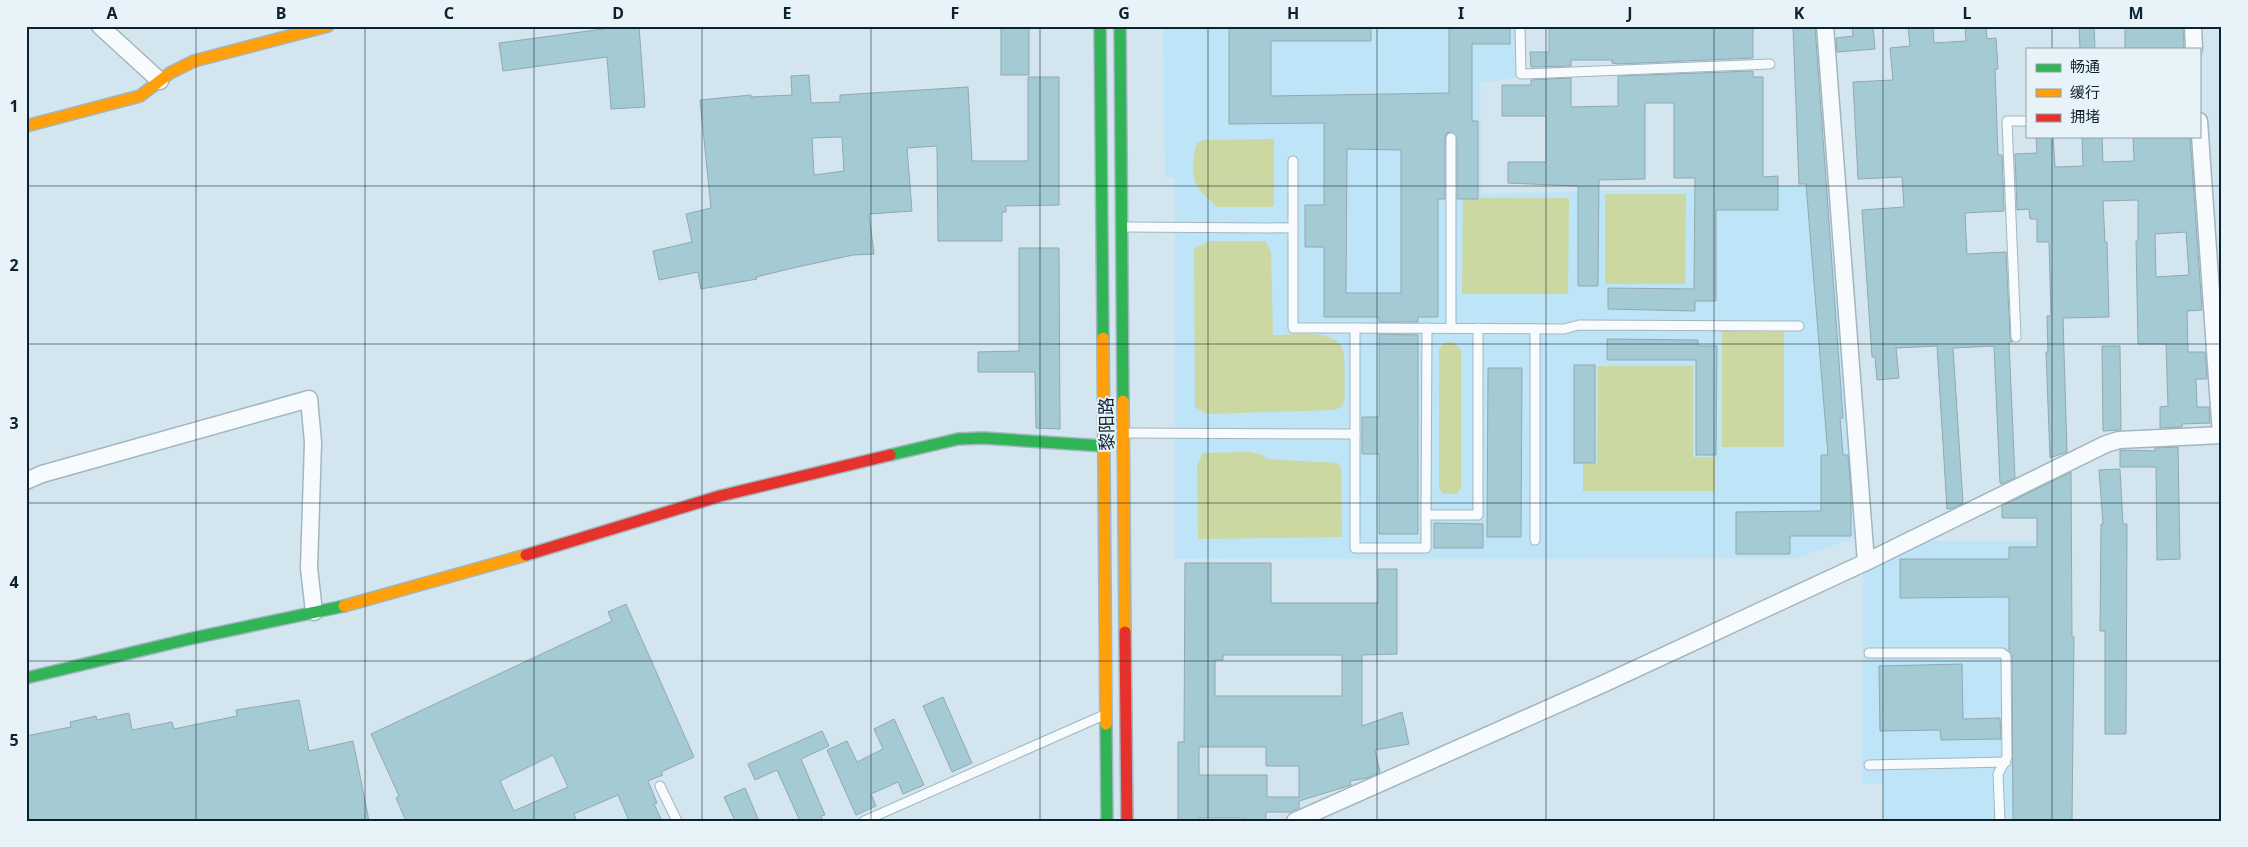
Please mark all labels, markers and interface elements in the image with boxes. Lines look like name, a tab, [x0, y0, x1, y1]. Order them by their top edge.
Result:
text: A	[106, 2, 118, 24]
text: B	[276, 2, 286, 24]
text: C	[444, 2, 454, 24]
text: D	[612, 2, 624, 24]
text: E	[783, 2, 792, 24]
text: F	[951, 2, 959, 24]
text: G	[1118, 2, 1130, 24]
text: H	[1287, 2, 1299, 24]
text: I	[1458, 2, 1464, 24]
text: J	[1625, 2, 1633, 24]
text: K	[1794, 2, 1805, 24]
text: L	[1963, 2, 1972, 24]
text: M	[2128, 2, 2144, 24]
legend	[2026, 48, 2200, 138]
text: 畅通	[2070, 56, 2100, 76]
text: 缓行	[2070, 82, 2100, 102]
text: 1	[9, 95, 19, 117]
text: 拥堵	[2070, 106, 2100, 126]
text: 2	[9, 254, 19, 276]
street label: 黎阳路	[1094, 397, 1118, 451]
text: 3	[9, 412, 19, 434]
text: 4	[9, 571, 19, 593]
text: 5	[9, 729, 19, 751]

